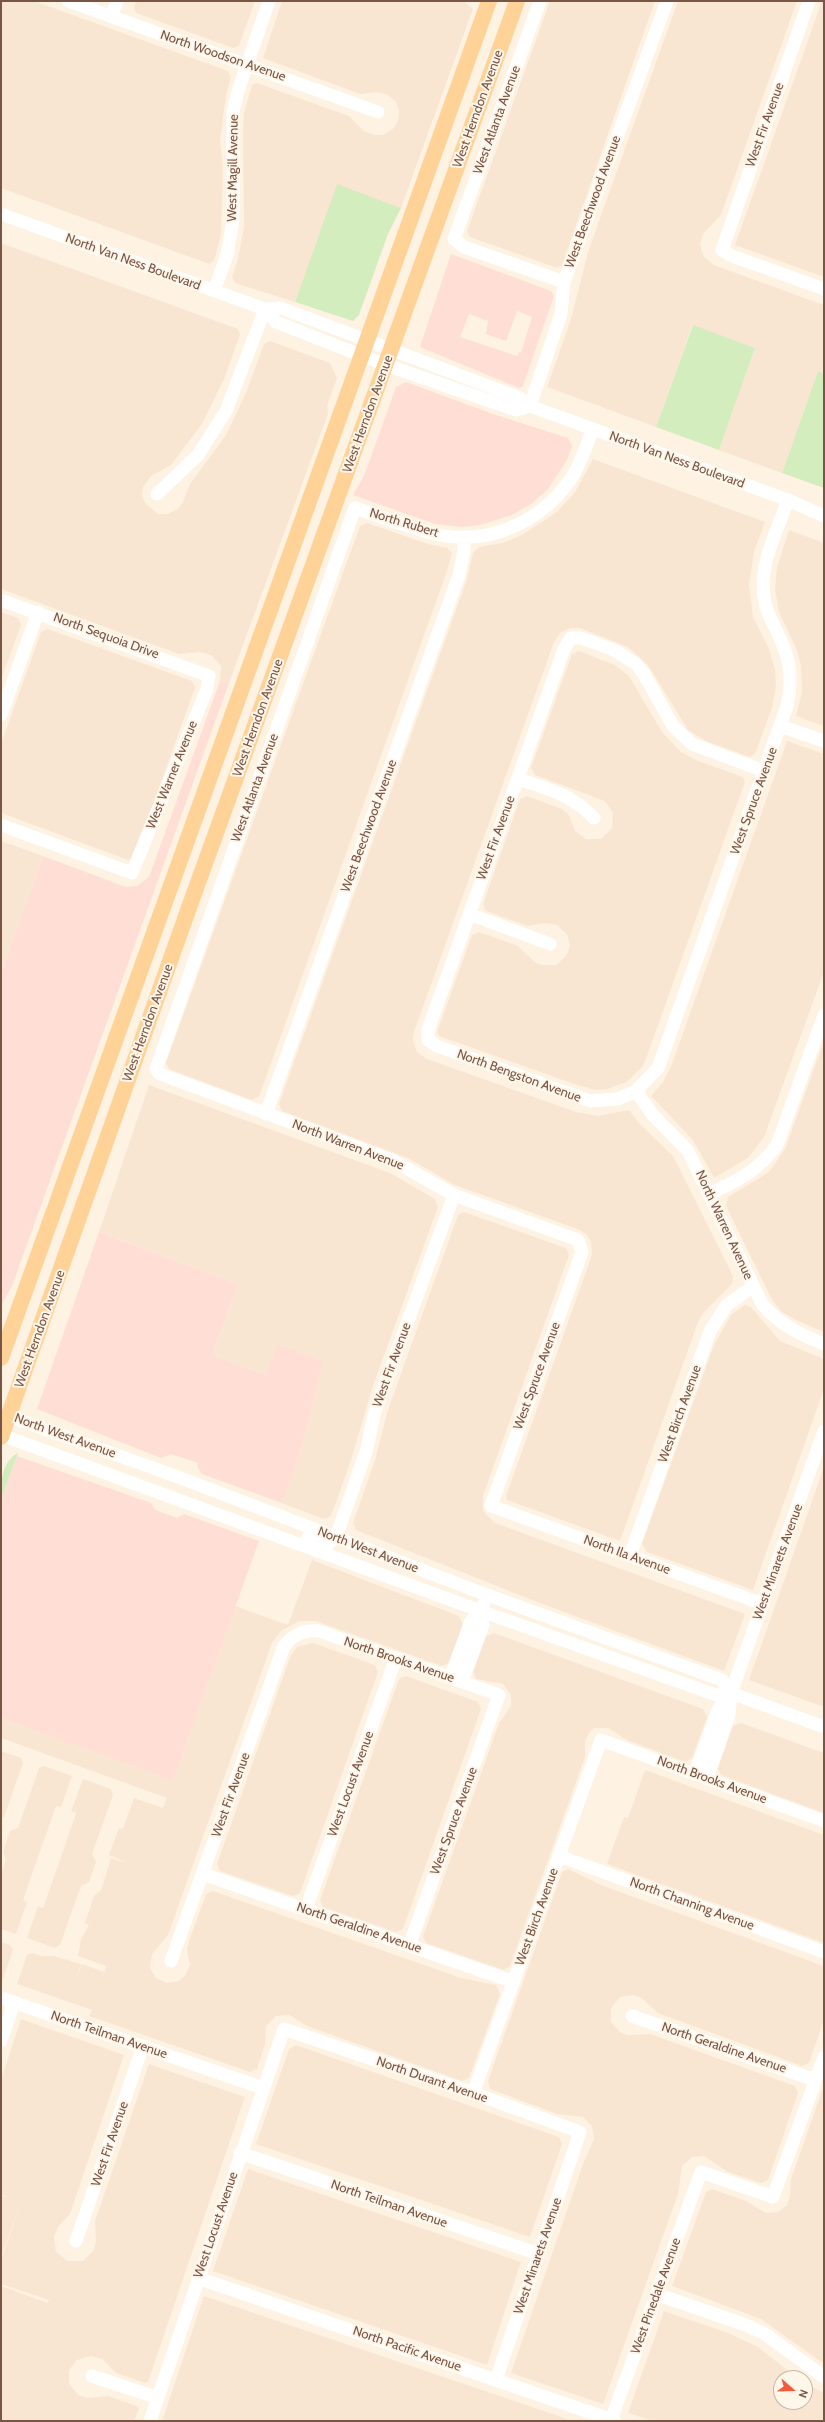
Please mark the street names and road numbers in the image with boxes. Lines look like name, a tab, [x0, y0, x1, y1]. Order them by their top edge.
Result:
street label: North Woodson Avenue	[158, 27, 288, 85]
street label: West Herndon Avenue	[449, 48, 507, 170]
street label: West Atlanta Avenue	[470, 64, 524, 176]
street label: West Fir Avenue	[742, 81, 788, 169]
street label: West Magill Avenue	[224, 114, 242, 222]
street label: West Beechwood Avenue	[562, 134, 624, 270]
street label: North Van Ness Boulevard	[63, 230, 203, 294]
street label: West Herndon Avenue	[339, 353, 397, 475]
street label: North Van Ness Boulevard	[607, 428, 747, 492]
street label: North Rubert	[368, 505, 440, 541]
street label: North Sequoia Drive	[51, 610, 161, 662]
street label: West Herndon Avenue	[229, 657, 287, 779]
street label: West Warner Avenue	[143, 719, 201, 831]
street label: West Atlanta Avenue	[228, 732, 282, 844]
street label: West Spruce Avenue	[727, 745, 781, 857]
street label: West Beechwood Avenue	[338, 758, 400, 894]
street label: West Fir Avenue	[473, 794, 519, 882]
street label: West Herndon Avenue	[119, 962, 177, 1084]
street label: North Bengston Avenue	[455, 1046, 583, 1106]
street label: North Warren Avenue	[290, 1116, 406, 1174]
street label: North Warren Avenue	[692, 1168, 756, 1282]
street label: West Herndon Avenue	[11, 1268, 69, 1390]
street label: West Spruce Avenue	[510, 1320, 564, 1432]
street label: West Fir Avenue	[369, 1321, 415, 1409]
street label: West Birch Avenue	[655, 1363, 705, 1465]
street label: North West Avenue	[12, 1410, 118, 1462]
street label: West Minarets Avenue	[750, 1502, 806, 1622]
street label: North West Avenue	[315, 1524, 421, 1576]
street label: North Ila Avenue	[581, 1532, 673, 1578]
street label: North Brooks Avenue	[342, 1634, 456, 1686]
street label: West Locust Avenue	[325, 1729, 377, 1839]
street label: West Fir Avenue	[208, 1751, 254, 1839]
street label: North Brooks Avenue	[655, 1753, 769, 1807]
street label: West Spruce Avenue	[427, 1765, 481, 1877]
street label: West Birch Avenue	[512, 1866, 562, 1968]
street label: North Channing Avenue	[628, 1874, 756, 1934]
street label: North Geraldine Avenue	[294, 1899, 424, 1957]
street label: North Teilman Avenue	[49, 2008, 169, 2062]
street label: North Geraldine Avenue	[659, 2019, 789, 2077]
street label: North Durant Avenue	[374, 2054, 490, 2106]
street label: West Fir Avenue	[88, 2099, 132, 2189]
street label: West Locust Avenue	[191, 2170, 241, 2280]
street label: North Teilman Avenue	[329, 2177, 449, 2231]
street label: West Minarets Avenue	[511, 2196, 565, 2316]
street label: West Pinedale Avenue	[628, 2236, 684, 2356]
street label: North Pacific Avenue	[351, 2323, 463, 2375]

